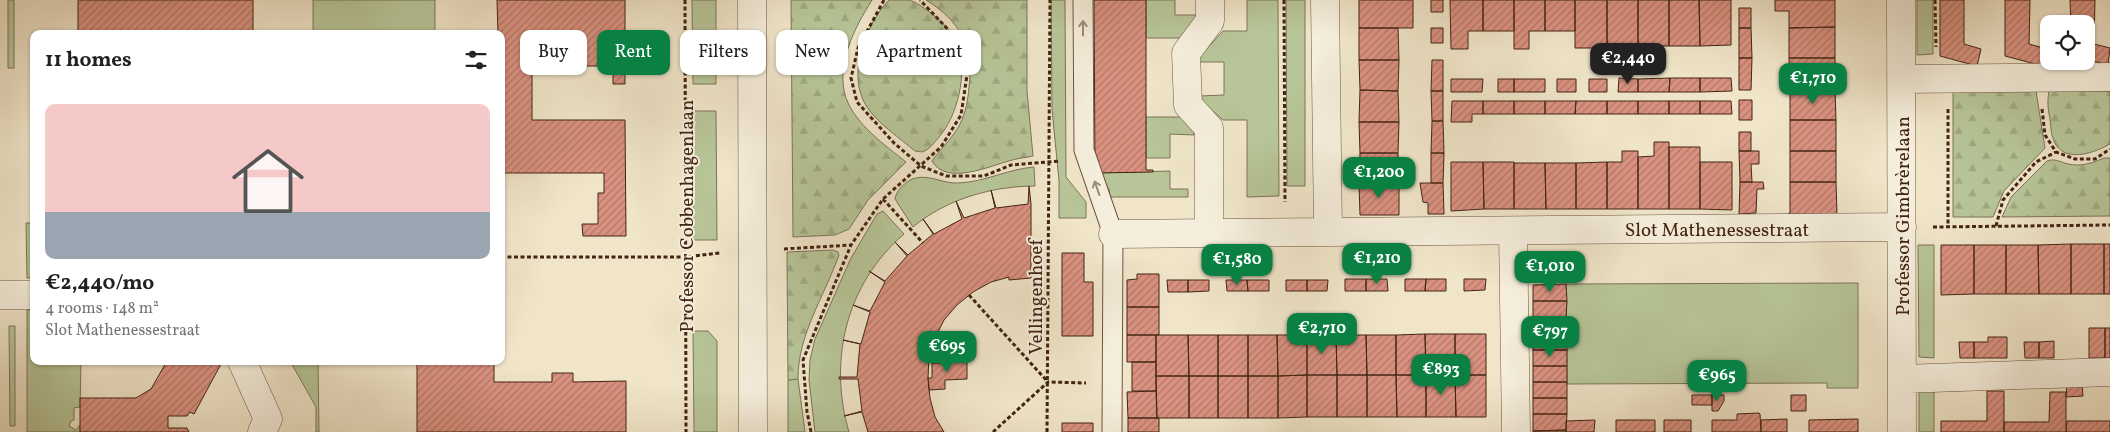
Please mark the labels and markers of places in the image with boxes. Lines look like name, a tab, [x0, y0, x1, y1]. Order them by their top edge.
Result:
pin: €2,440	[1587, 42, 1669, 85]
pin: €1,710	[1772, 62, 1854, 105]
pin: €1,200	[1338, 156, 1420, 199]
pin: €1,210	[1336, 242, 1418, 285]
pin: €1,580	[1196, 244, 1278, 286]
pin: €1,010	[1509, 250, 1591, 293]
pin: €2,710	[1281, 312, 1363, 355]
pin: €797	[1520, 316, 1580, 358]
pin: €695	[917, 330, 977, 373]
pin: €893	[1411, 354, 1471, 396]
pin: €965	[1687, 360, 1747, 402]

